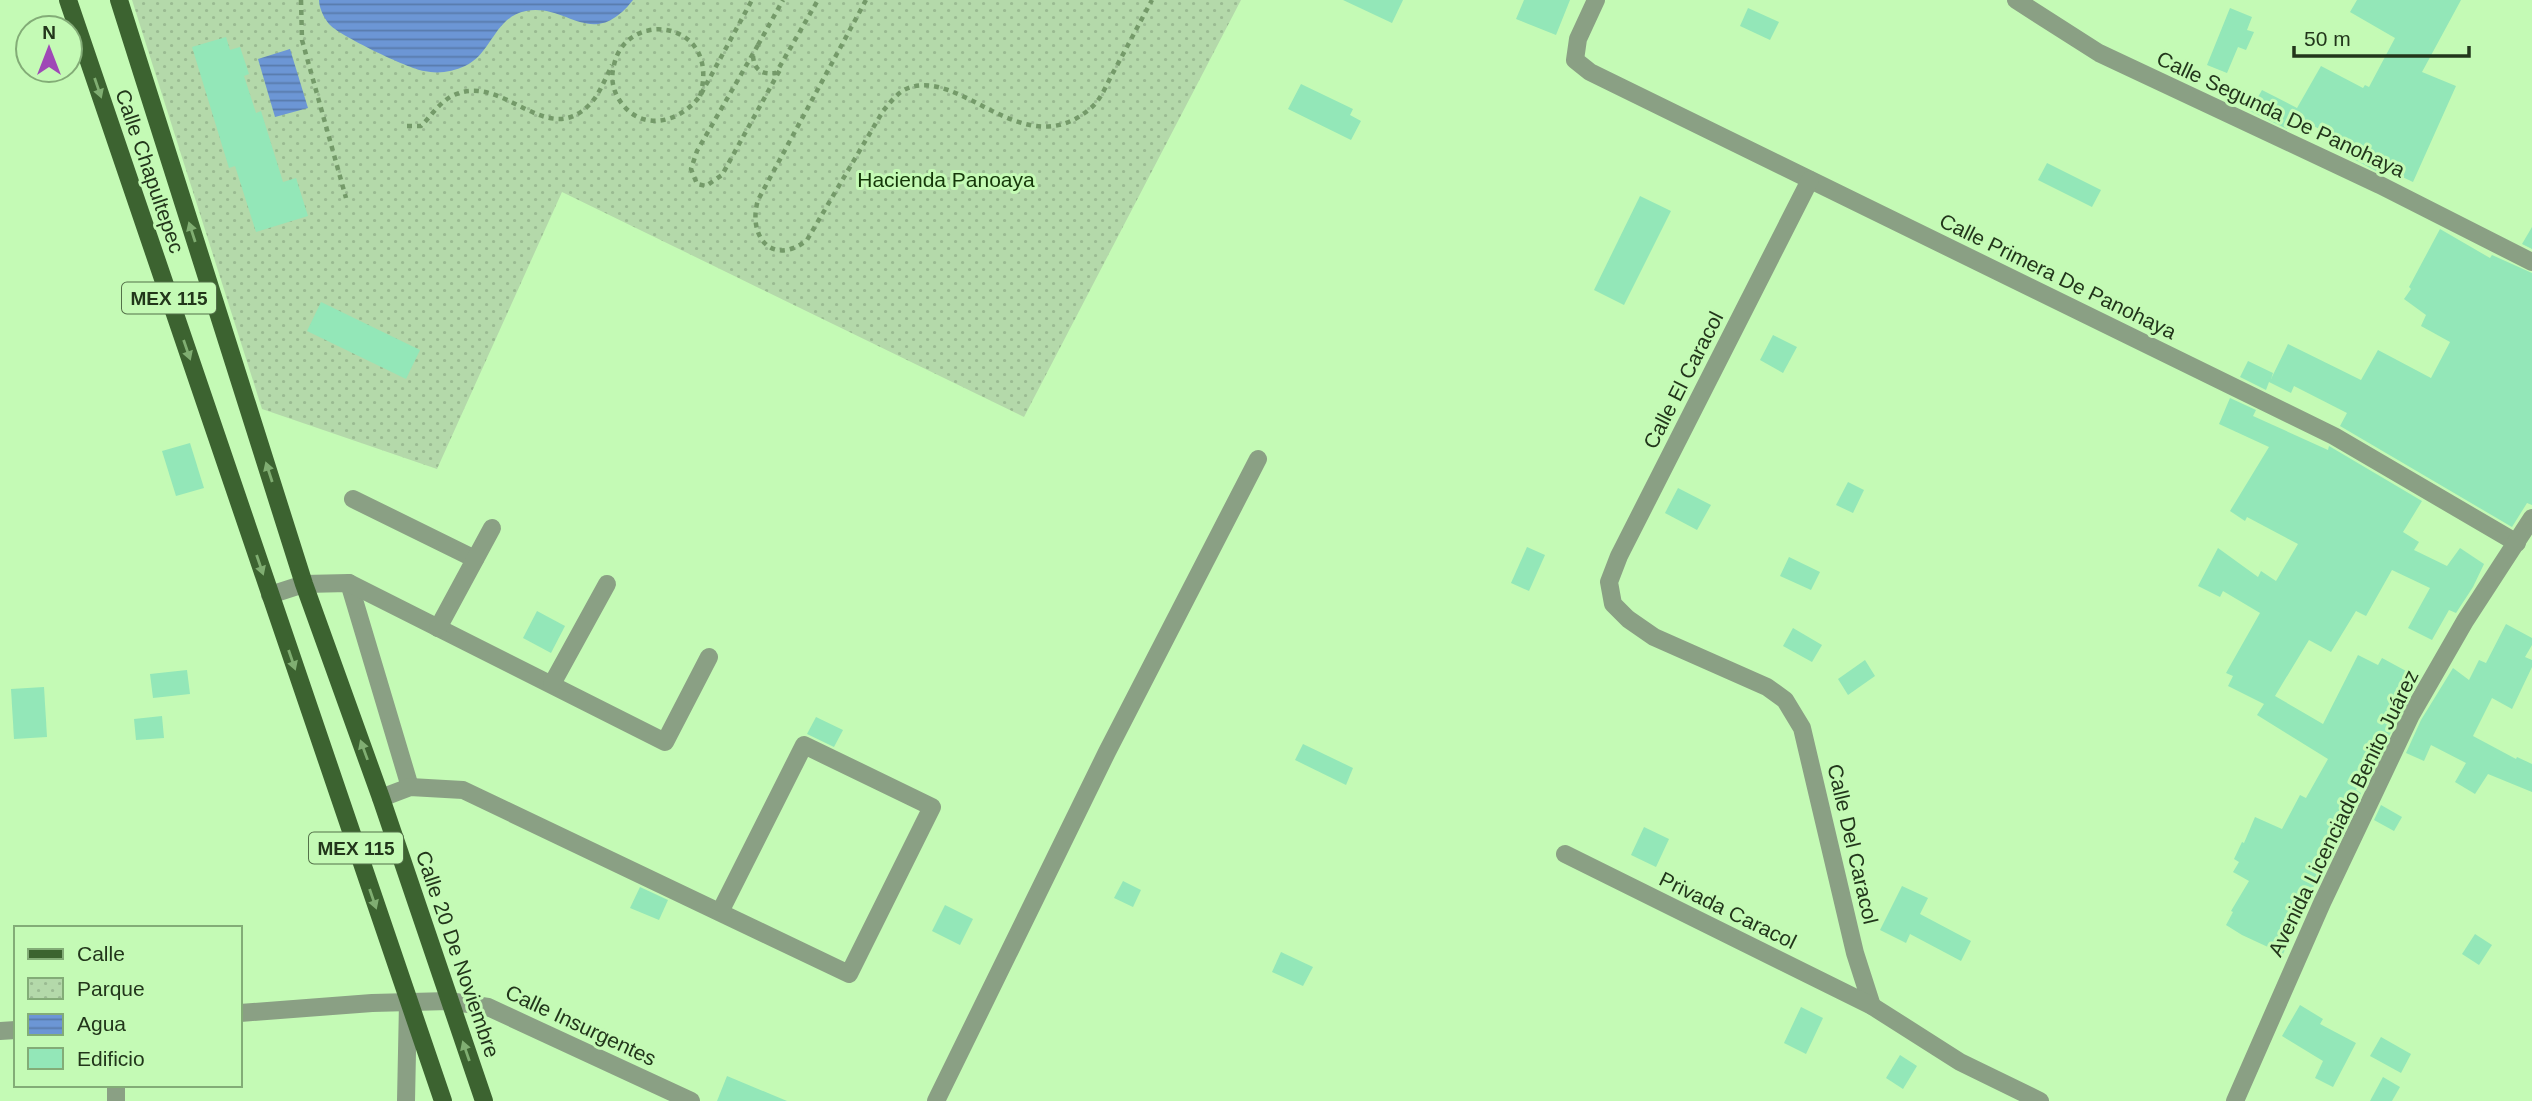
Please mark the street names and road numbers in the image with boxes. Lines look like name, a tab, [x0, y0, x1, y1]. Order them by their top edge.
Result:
street label: Calle Segunda De Panohaya	[2153, 46, 2409, 182]
street label: Calle Chapultepec	[111, 86, 189, 256]
street label: Calle Primera De Panohaya	[1936, 209, 2180, 344]
road number: MEX 115	[122, 282, 216, 314]
street label: Calle El Caracol	[1639, 308, 1727, 452]
street label: Avenida Licenciado Benito Juárez	[2263, 666, 2423, 960]
street label: Calle Del Caracol	[1823, 762, 1883, 926]
road number: MEX 115	[309, 832, 403, 863]
street label: Calle 20 De Noviembre	[412, 848, 504, 1060]
street label: Privada Caracol	[1656, 867, 1800, 953]
street label: Calle Insurgentes	[502, 980, 660, 1070]

